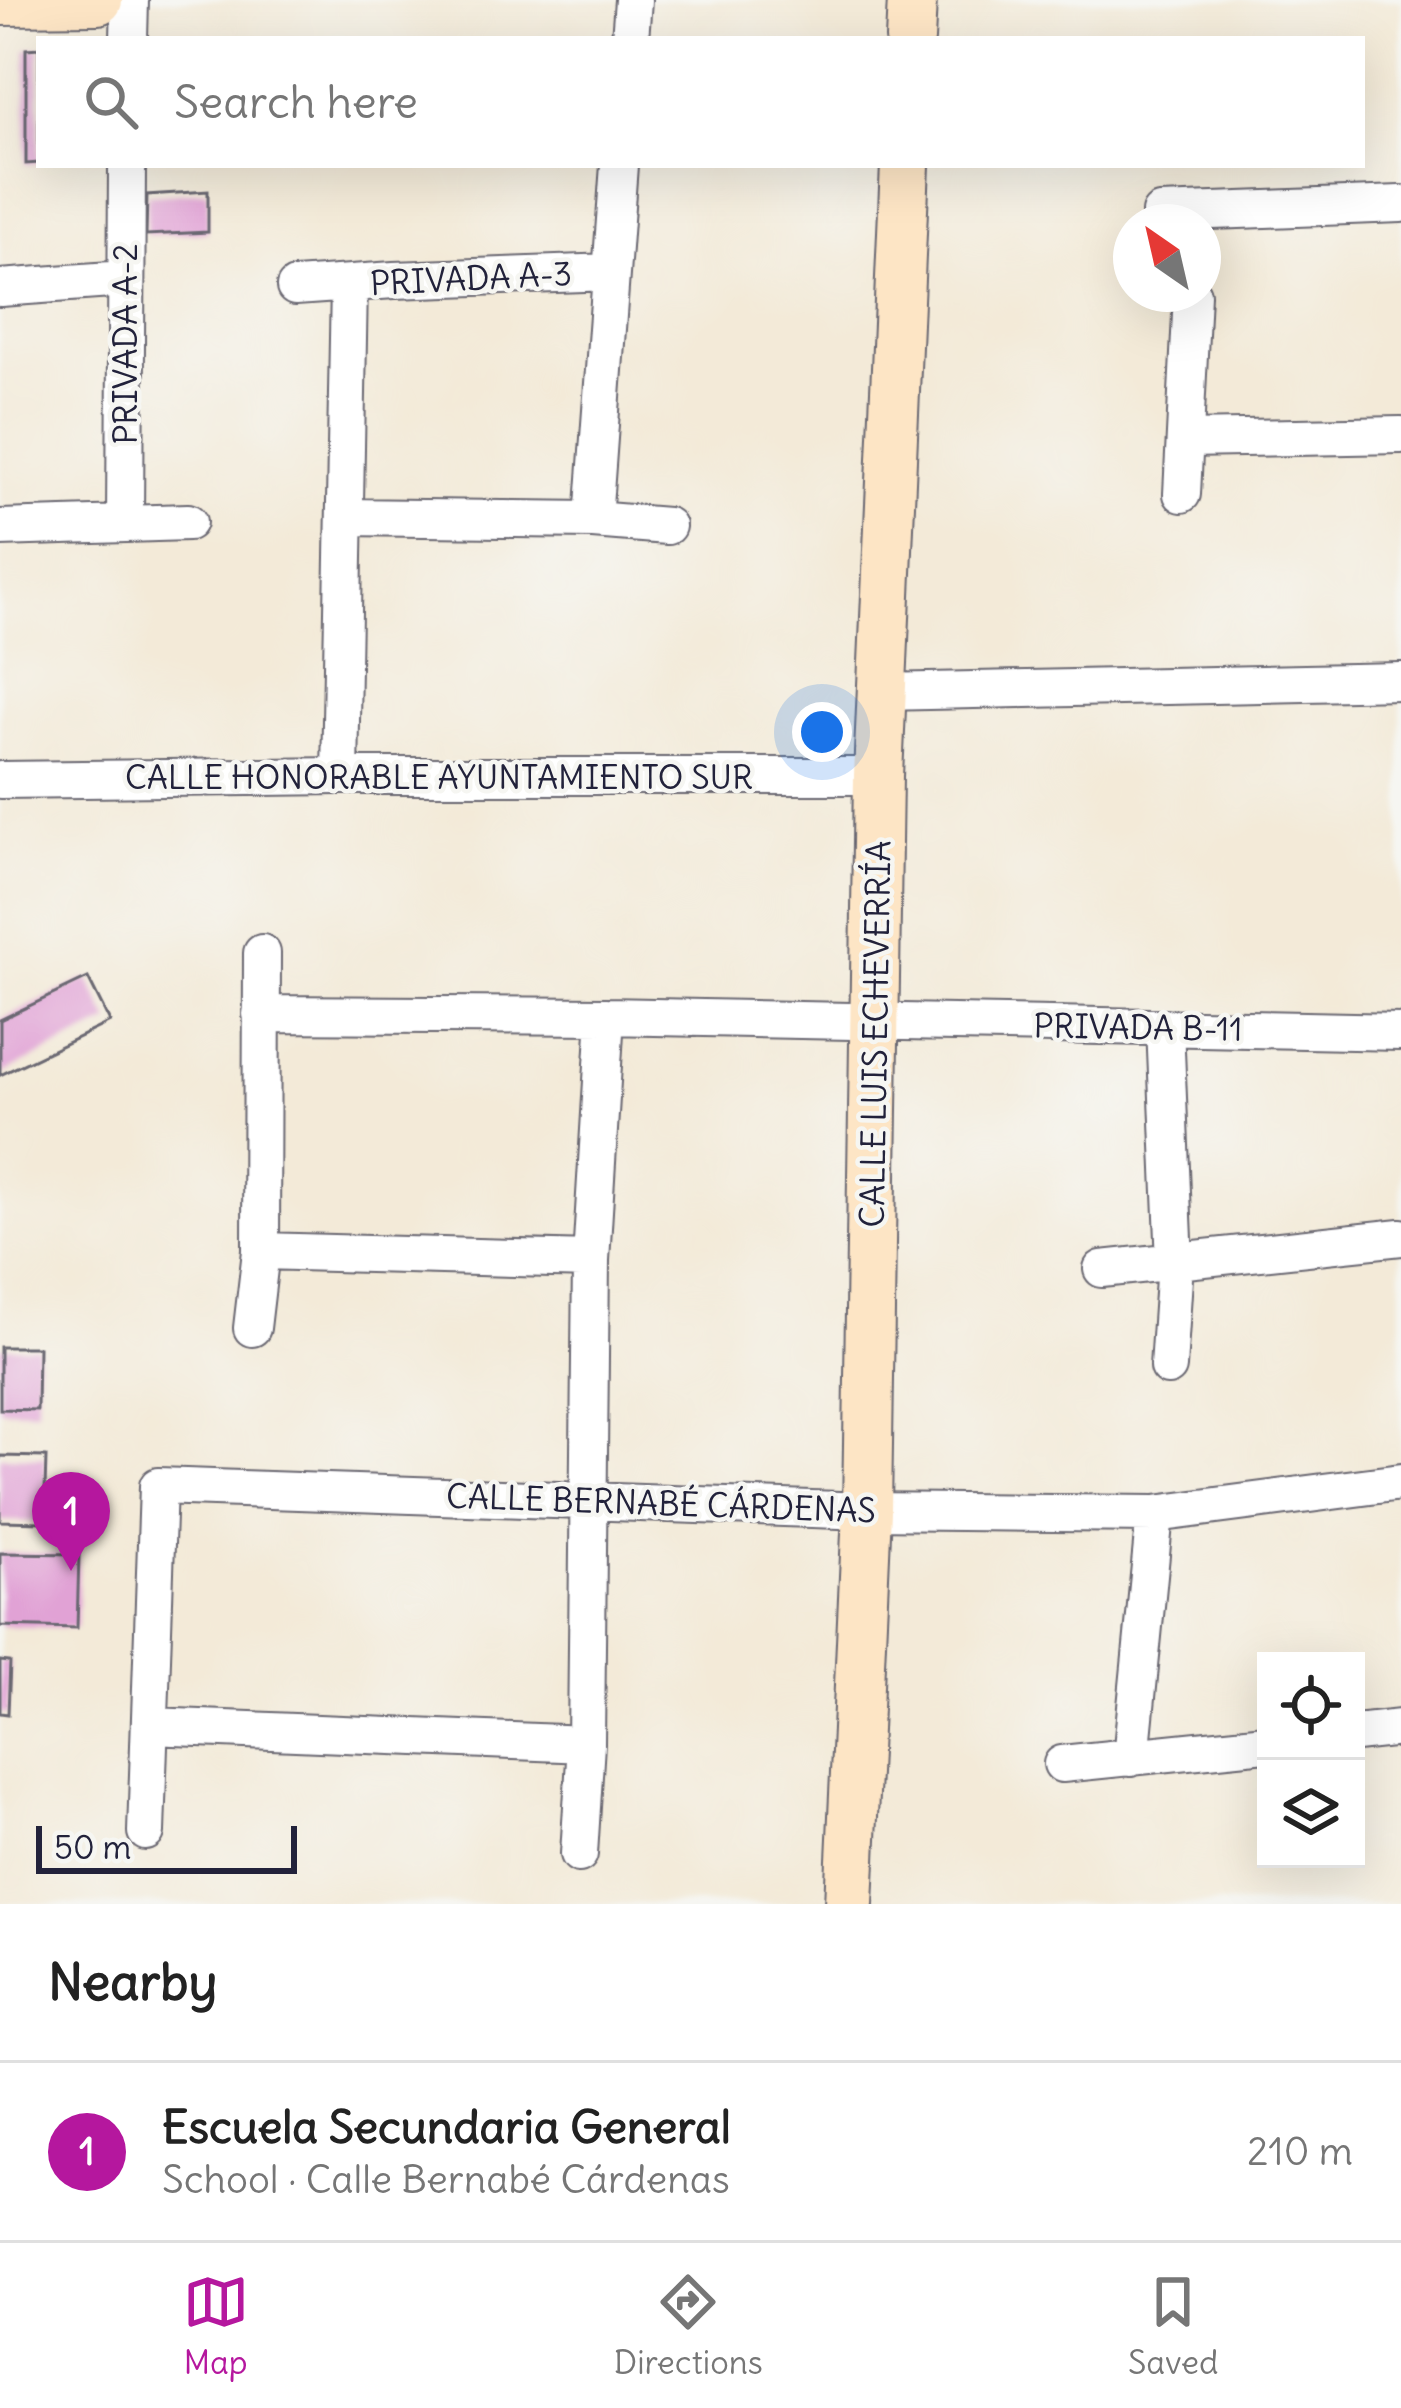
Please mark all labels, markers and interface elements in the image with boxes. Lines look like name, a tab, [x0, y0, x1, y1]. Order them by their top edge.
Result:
search box	[36, 36, 1365, 168]
icon: search	[78, 69, 144, 135]
text: Search here	[174, 74, 418, 130]
north arrow	[1113, 204, 1221, 312]
street label: PRIVADA A-2	[104, 243, 146, 445]
street label: PRIVADA A-3	[369, 252, 573, 304]
your location	[792, 702, 852, 762]
street label: CALLE HONORABLE AYUNTAMIENTO SUR	[125, 756, 753, 798]
street label: CALLE LUIS ECHEVERRÍA	[851, 840, 899, 1228]
street label: PRIVADA B-11	[1033, 1004, 1243, 1050]
pin: 1	[32, 1472, 110, 1571]
street label: CALLE BERNABÉ CÁRDENAS	[445, 1475, 877, 1531]
map controls	[1257, 1652, 1365, 1868]
button: locate	[1257, 1652, 1365, 1760]
button: layers	[1257, 1760, 1365, 1868]
scale bar	[36, 1820, 297, 1873]
text: 50 m	[54, 1826, 131, 1868]
text: Nearby	[48, 1950, 217, 2014]
text: Escuela Secundaria General	[162, 2099, 731, 2155]
text: 1	[79, 2127, 95, 2176]
text: 210 m	[1247, 2127, 1353, 2176]
text: School · Calle Bernabé Cárdenas	[162, 2155, 730, 2204]
tab: Map	[183, 2269, 249, 2383]
tab: Directions	[614, 2269, 763, 2383]
tab: Saved	[1128, 2269, 1218, 2383]

